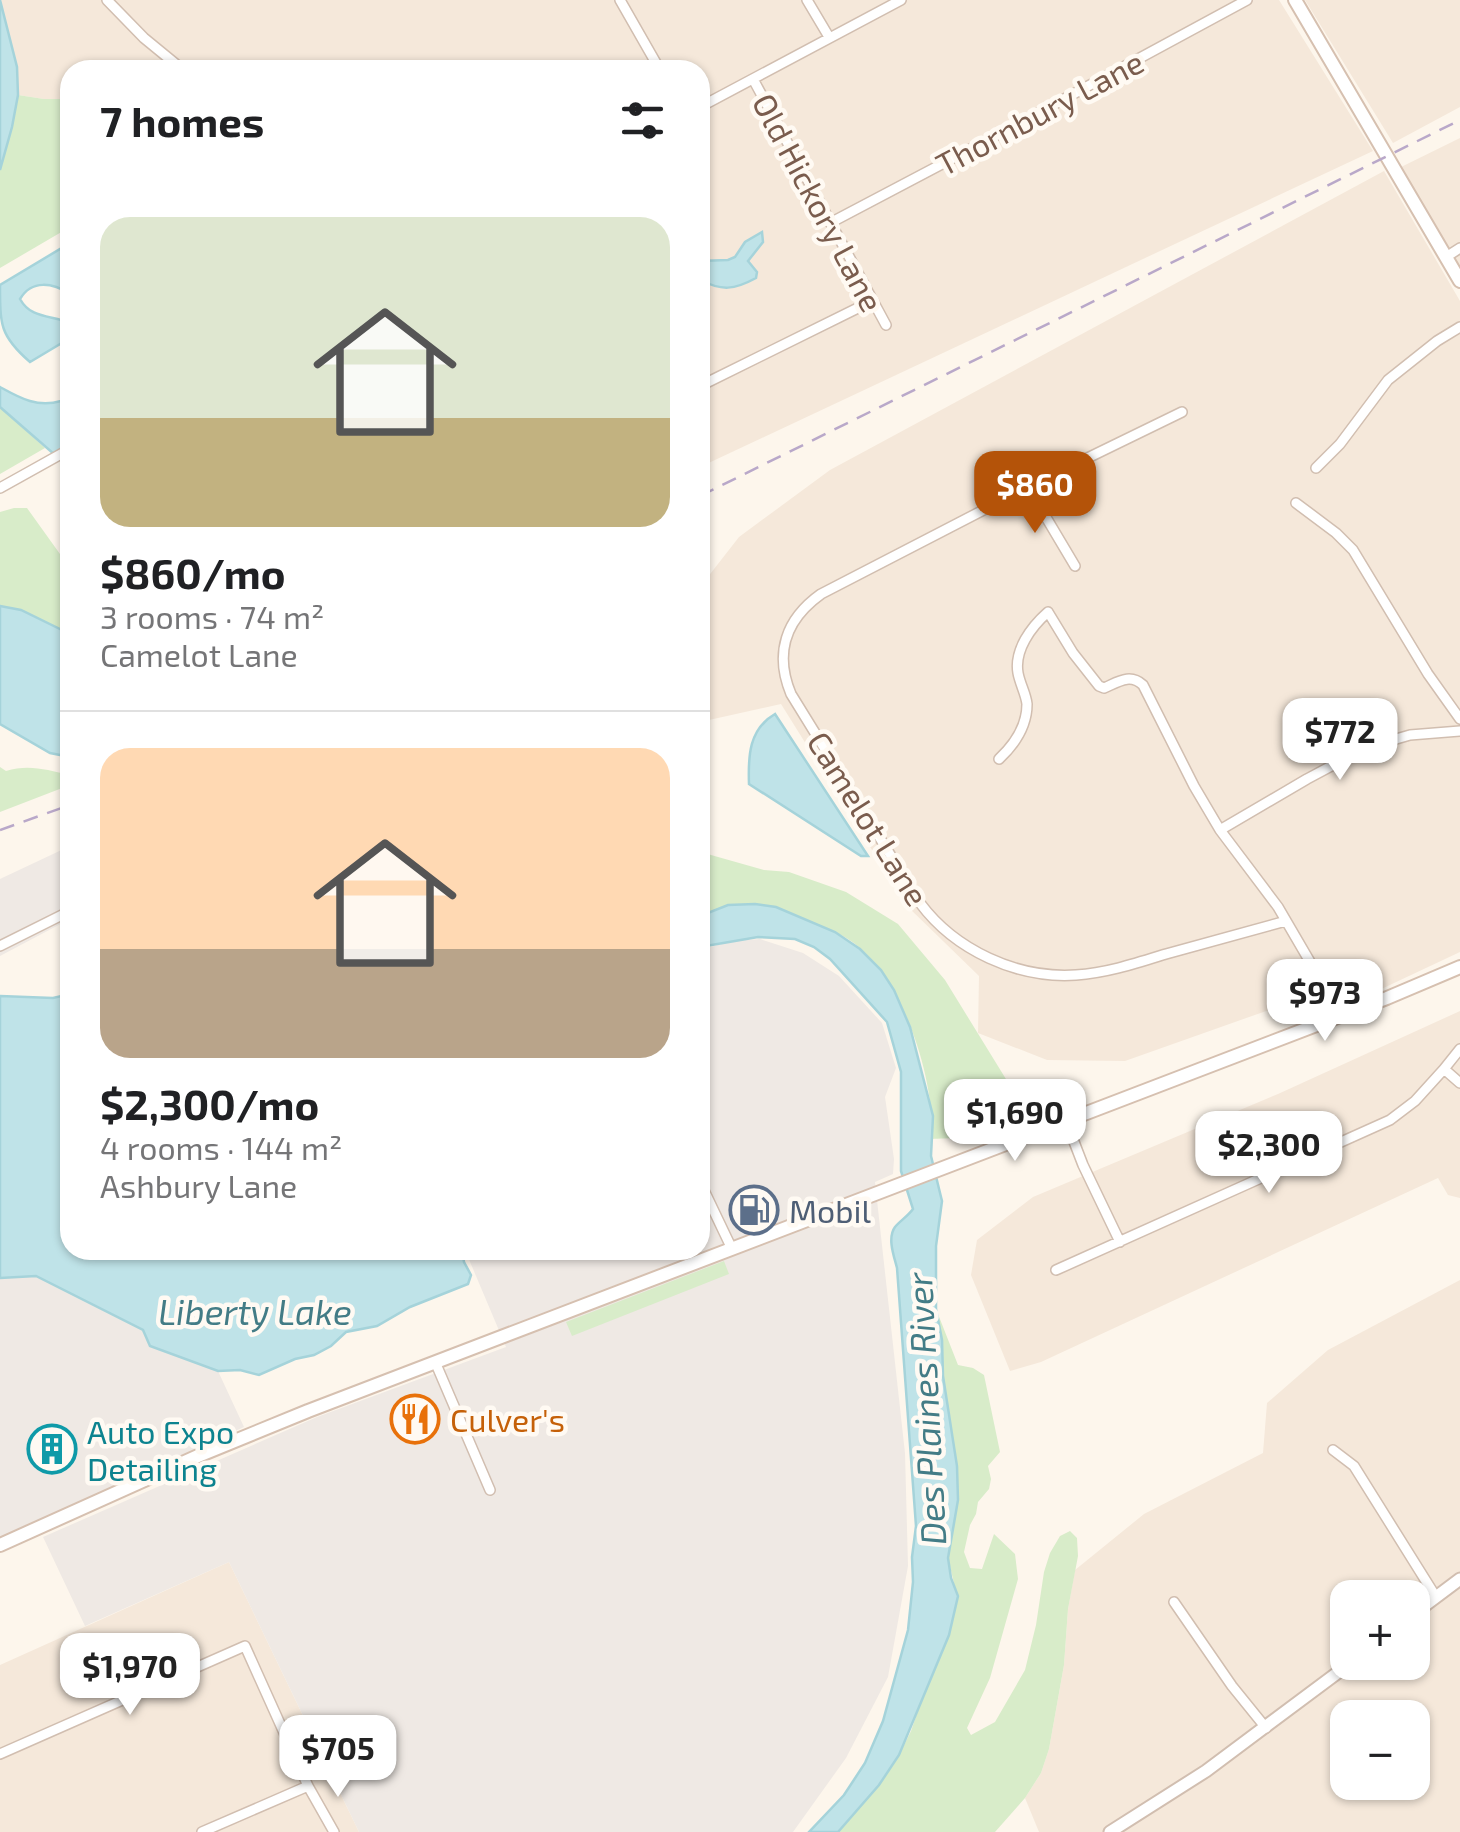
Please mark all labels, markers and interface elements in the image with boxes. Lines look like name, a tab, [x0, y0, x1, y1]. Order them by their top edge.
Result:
street label: Thornbury Lane	[929, 41, 1149, 183]
street label: Old Hickory Lane	[746, 87, 892, 317]
icon: filters	[615, 93, 670, 148]
text: 7 homes	[100, 95, 264, 145]
icon: home	[295, 282, 475, 462]
pin: $860	[976, 451, 1094, 536]
text: $860	[996, 464, 1074, 502]
text: $860/mo	[100, 547, 285, 597]
text: 3 rooms · 74 m²	[100, 597, 324, 635]
text: Camelot Lane	[100, 635, 298, 673]
pin: $772	[1281, 698, 1399, 783]
text: $772	[1305, 711, 1375, 749]
street label: Camelot Lane	[800, 724, 938, 912]
icon: home	[295, 813, 475, 993]
pin: $973	[1266, 959, 1384, 1044]
text: $973	[1289, 972, 1361, 1010]
text: $2,300/mo	[100, 1078, 319, 1128]
pin: $1,690	[934, 1079, 1096, 1164]
text: $1,690	[966, 1092, 1064, 1130]
pin: $2,300	[1188, 1111, 1350, 1196]
text: $2,300	[1217, 1124, 1321, 1162]
text: 4 rooms · 144 m²	[100, 1128, 342, 1166]
text: Ashbury Lane	[100, 1166, 297, 1204]
fuel station icon: Mobil	[728, 1184, 780, 1236]
place label: Mobil	[789, 1191, 871, 1229]
water label: Des Plaines River	[897, 1270, 953, 1546]
water label: Liberty Lake	[158, 1290, 352, 1333]
restaurant icon: Culver's	[389, 1393, 441, 1445]
place label: Culver's	[450, 1400, 565, 1438]
place label: Auto Expo Detailing	[87, 1412, 234, 1487]
building icon: Auto Expo Detailing	[26, 1423, 78, 1475]
map controls	[1330, 1580, 1430, 1800]
button: +	[1330, 1580, 1430, 1680]
pin: $1,970	[49, 1633, 211, 1718]
text: $1,970	[82, 1646, 178, 1684]
button: −	[1330, 1700, 1430, 1800]
pin: $705	[279, 1715, 397, 1800]
text: $705	[301, 1728, 375, 1766]

